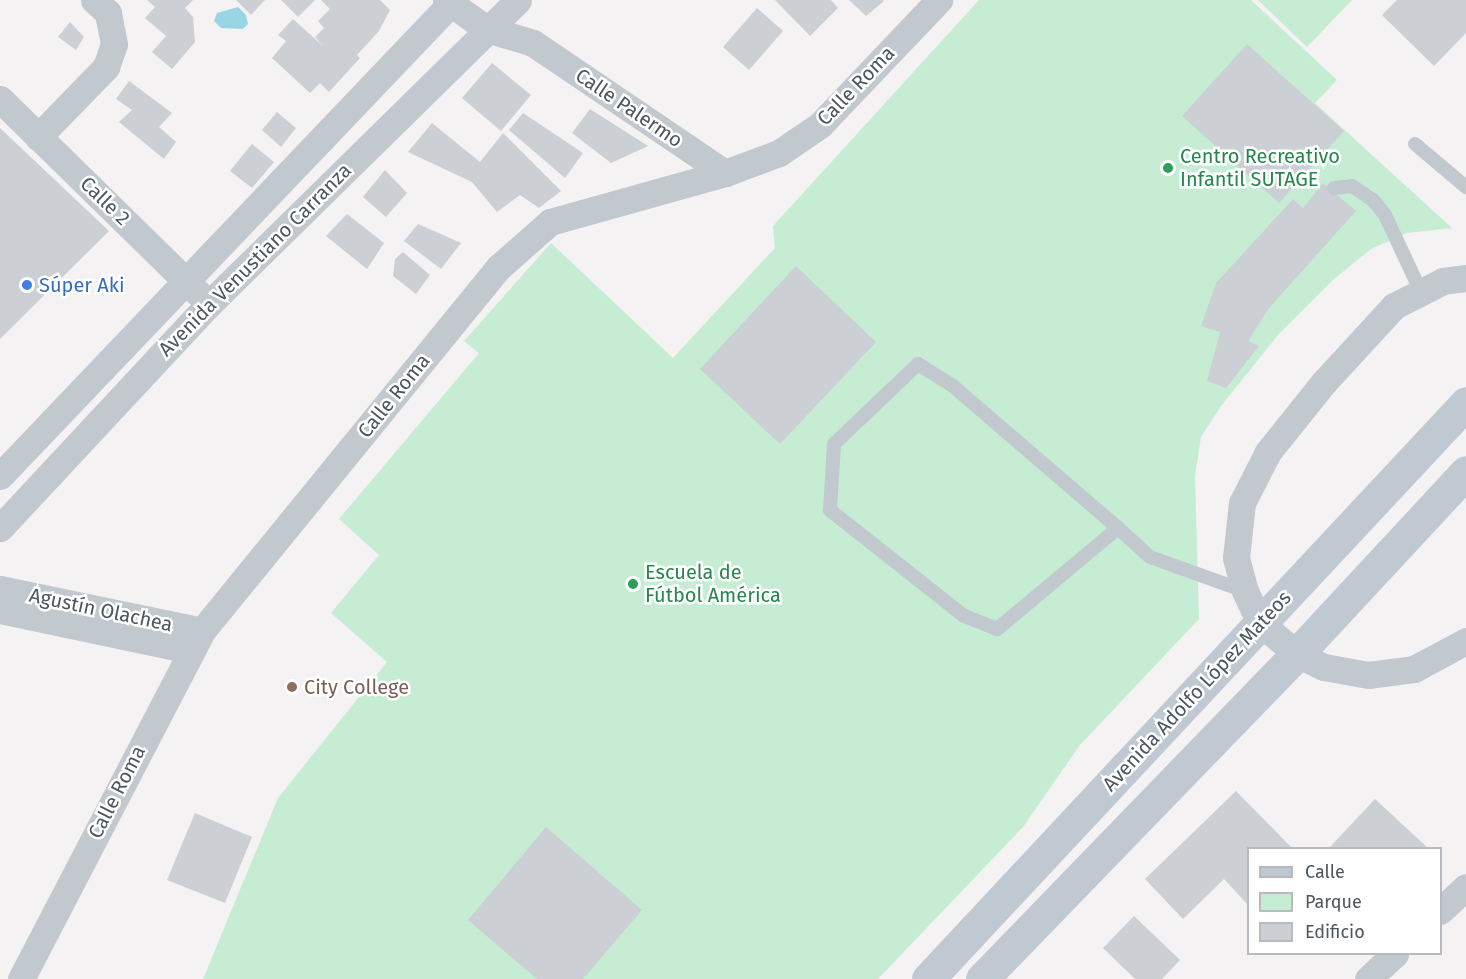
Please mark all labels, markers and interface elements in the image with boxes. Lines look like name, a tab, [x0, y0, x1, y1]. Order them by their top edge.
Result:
street label: Calle Roma	[812, 41, 900, 131]
street label: Calle Palermo	[571, 63, 687, 153]
place label: Centro Recreativo Infantil SUTAGE	[1180, 144, 1340, 191]
street label: Avenida Venustiano Carranza	[154, 159, 356, 361]
marker: Centro Recreativo Infantil SUTAGE	[1161, 161, 1175, 175]
street label: Calle 2	[75, 172, 135, 230]
place label: Súper Aki	[39, 273, 125, 297]
marker: Súper Aki	[20, 278, 34, 292]
street label: Calle Roma	[353, 349, 435, 443]
place label: Escuela de Fútbol América	[645, 560, 781, 607]
marker: Escuela de Fútbol América	[626, 577, 640, 591]
street label: Agustín Olachea	[27, 583, 175, 637]
street label: Avenida Adolfo López Mateos	[1098, 586, 1296, 796]
place label: City College	[304, 675, 409, 699]
marker: City College	[285, 680, 299, 694]
street label: Calle Roma	[83, 742, 151, 842]
legend	[1247, 847, 1442, 955]
text: Calle	[1305, 861, 1345, 883]
text: Parque	[1305, 891, 1362, 913]
text: Edificio	[1305, 921, 1365, 943]

